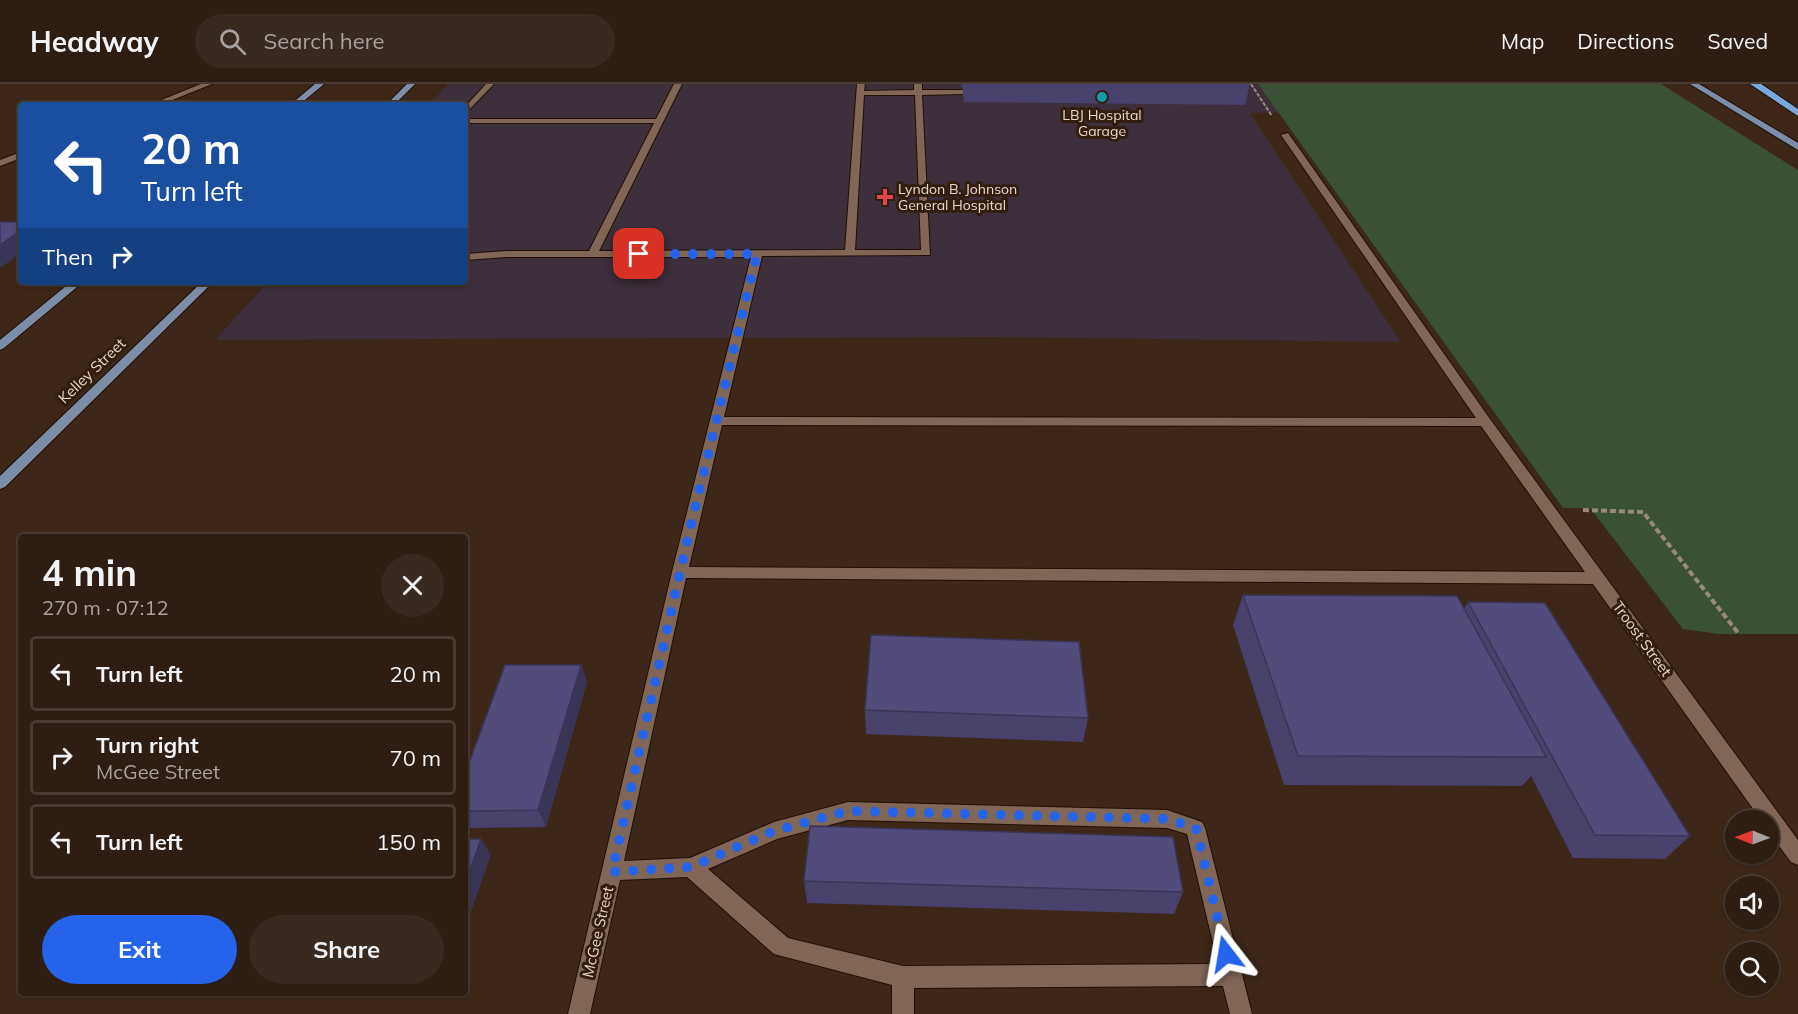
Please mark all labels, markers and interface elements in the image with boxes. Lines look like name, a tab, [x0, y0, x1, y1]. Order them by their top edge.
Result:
search box	[195, 14, 615, 68]
text: Headway	[30, 24, 159, 59]
icon: search	[216, 25, 249, 58]
text: Search here	[264, 27, 385, 55]
text: Map	[1501, 28, 1544, 54]
text: Directions	[1577, 28, 1674, 54]
text: Saved	[1707, 28, 1768, 54]
marker: LBJ Hospital Garage	[1095, 90, 1109, 104]
place label: LBJ Hospital Garage	[1062, 106, 1142, 140]
text: 20 m	[141, 122, 241, 175]
icon: left	[42, 126, 120, 204]
text: Turn left	[141, 174, 243, 208]
place label: Lyndon B. Johnson General Hospital	[898, 180, 1017, 214]
marker: Lyndon B. Johnson General Hospital	[876, 188, 894, 206]
pin	[613, 228, 664, 279]
icon: arrive	[622, 237, 655, 270]
icon: right	[105, 240, 138, 273]
text: Then	[42, 243, 93, 271]
street label: Kelley Street	[54, 334, 129, 407]
text: 4 min	[42, 550, 137, 595]
button: close	[381, 554, 444, 617]
text: 270 m · 07:12	[42, 595, 168, 620]
street label: Troost Street	[1609, 597, 1676, 680]
icon: left	[45, 657, 78, 690]
text: Turn left	[96, 660, 183, 688]
text: 20 m	[390, 660, 441, 688]
text: Turn right	[96, 731, 199, 759]
icon: right	[45, 741, 78, 774]
text: 70 m	[390, 744, 441, 772]
text: McGee Street	[96, 759, 220, 784]
north arrow	[1725, 810, 1779, 864]
map controls	[1725, 810, 1779, 996]
icon: left	[45, 825, 78, 858]
text: Turn left	[96, 828, 183, 856]
text: 150 m	[376, 828, 441, 856]
button: sound	[1725, 876, 1779, 930]
street label: McGee Street	[578, 884, 617, 979]
button: Exit	[42, 915, 237, 984]
button: Share	[249, 915, 444, 984]
position arrow	[1194, 922, 1258, 986]
button: search	[1725, 942, 1779, 996]

